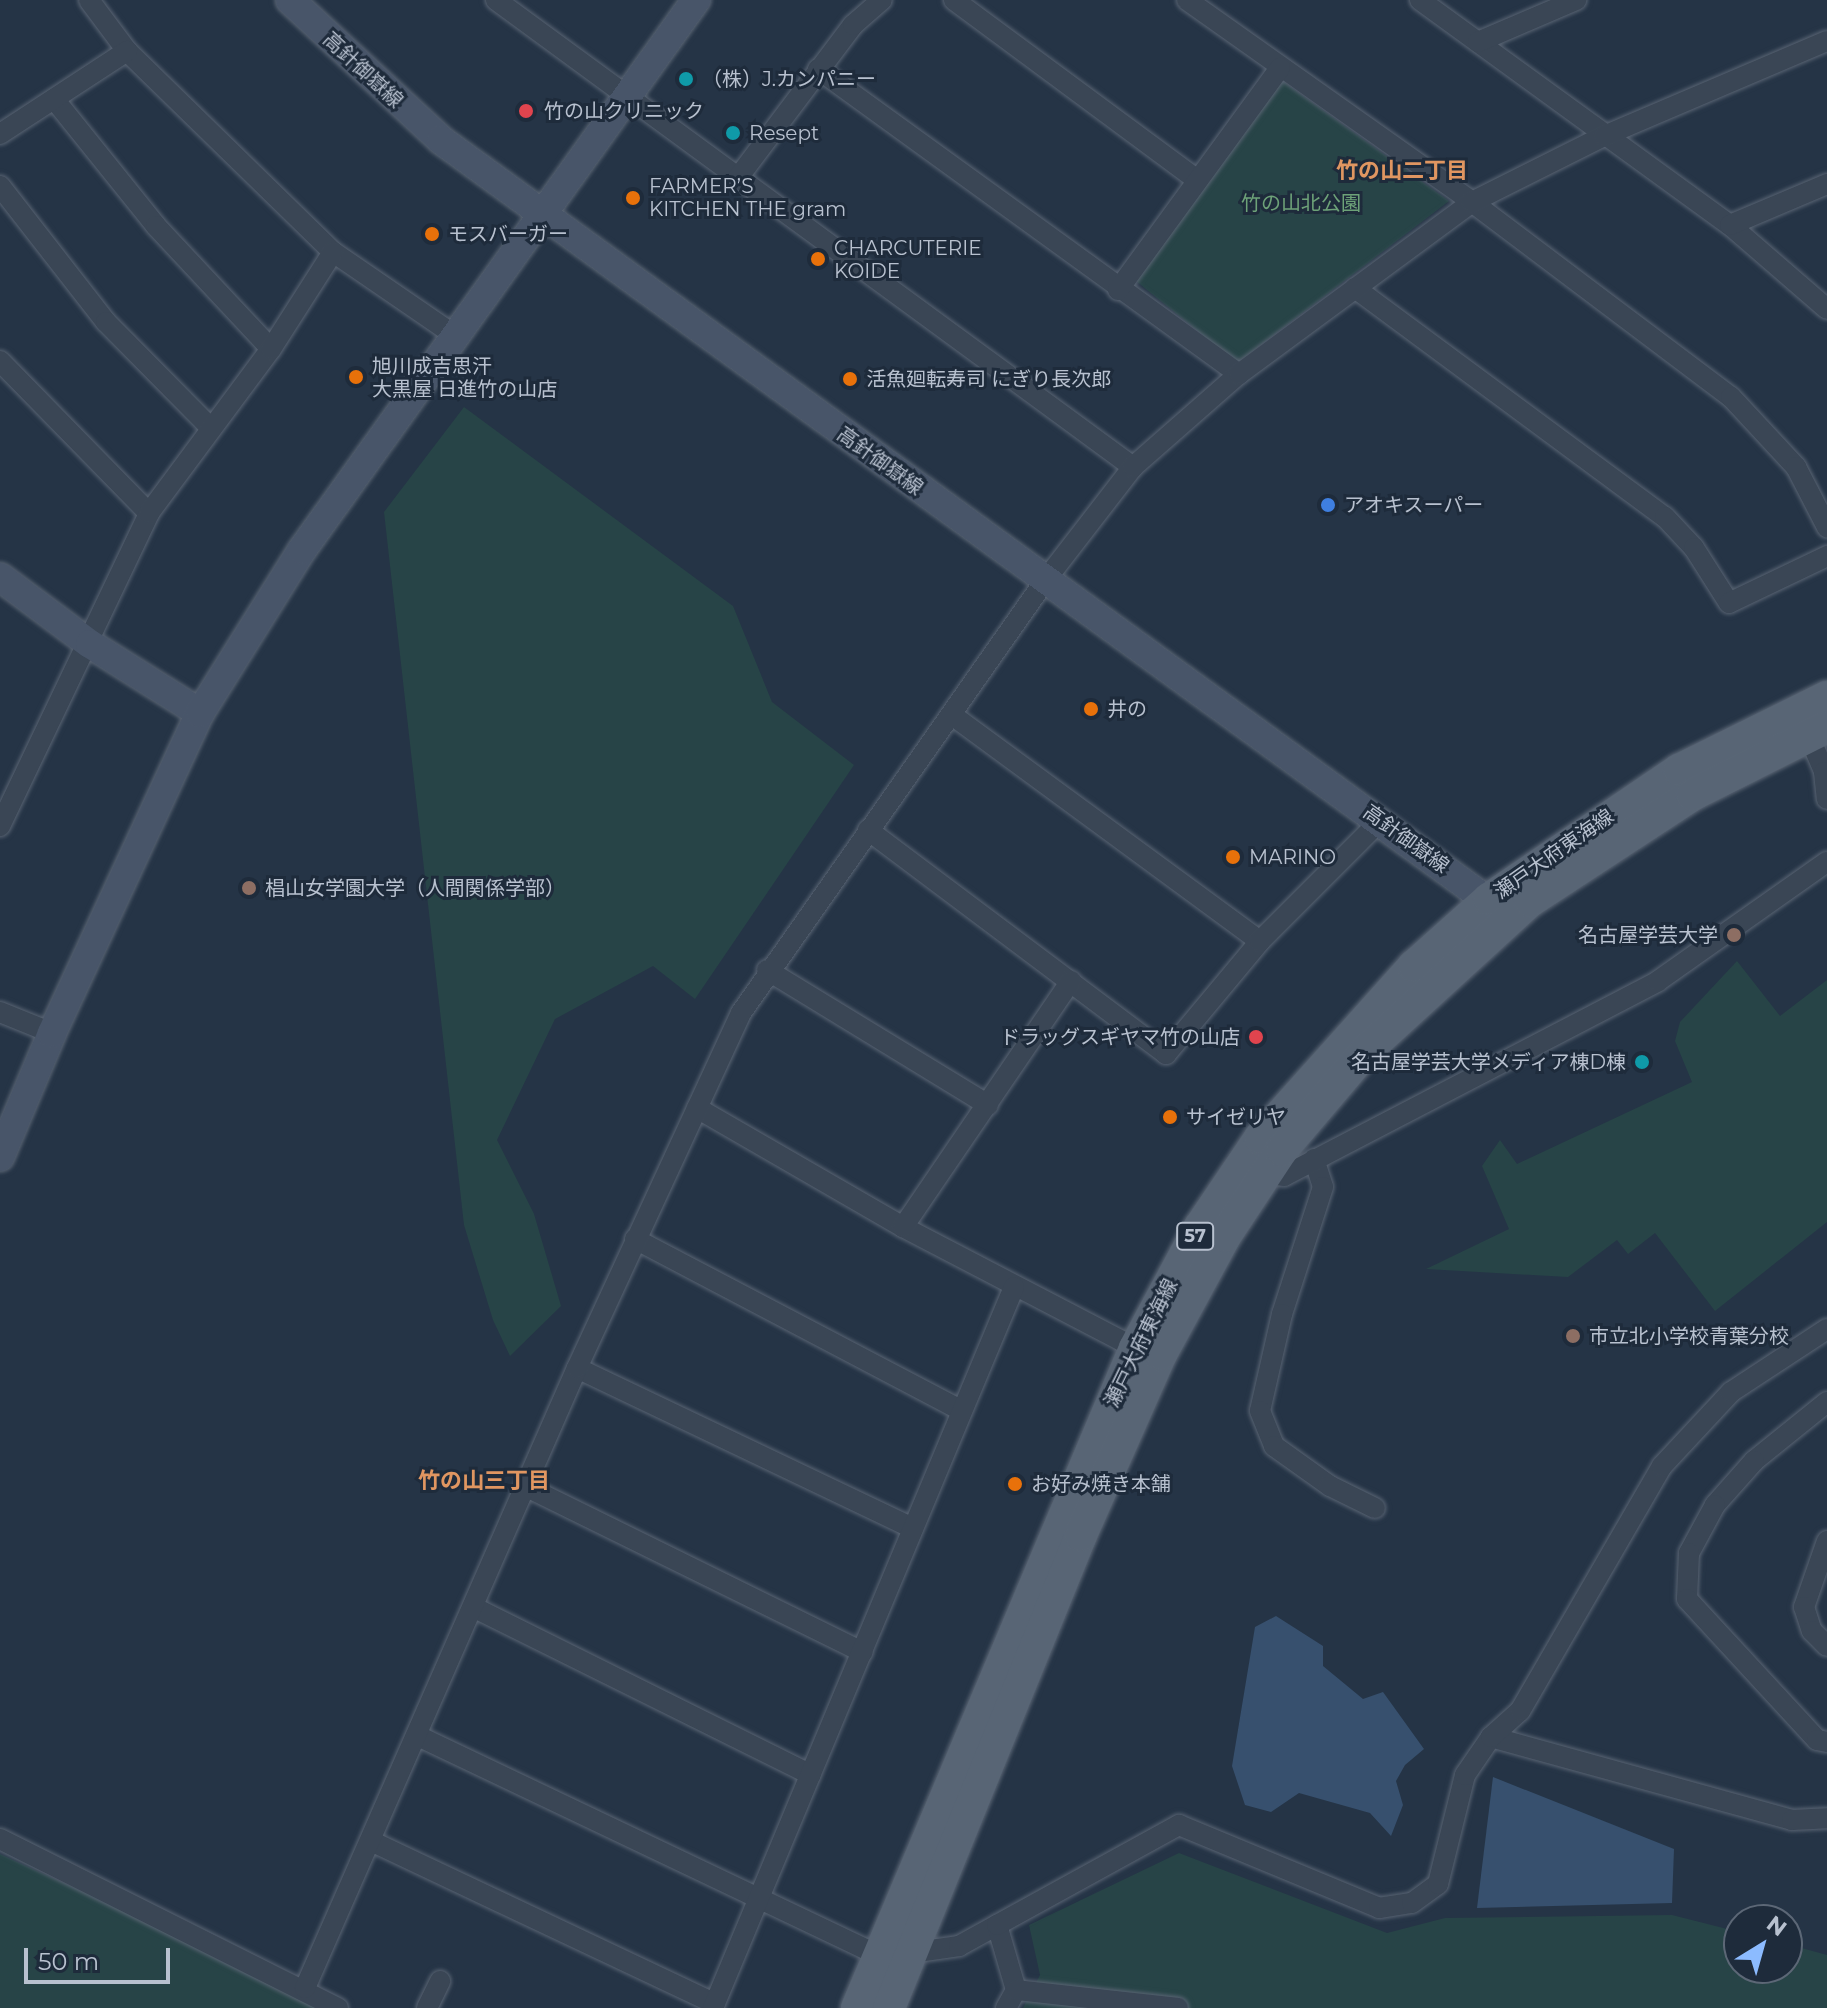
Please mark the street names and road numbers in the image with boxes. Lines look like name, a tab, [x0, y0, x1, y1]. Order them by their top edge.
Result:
street label: 高針御嶽線	[318, 27, 408, 113]
street label: 高針御嶽線	[832, 422, 928, 500]
street label: 高針御嶽線	[1358, 800, 1454, 878]
street label: 瀬戸大府東海線	[1490, 804, 1618, 904]
road number: 57	[1175, 1222, 1215, 1250]
street label: 瀬戸大府東海線	[1100, 1275, 1182, 1411]

